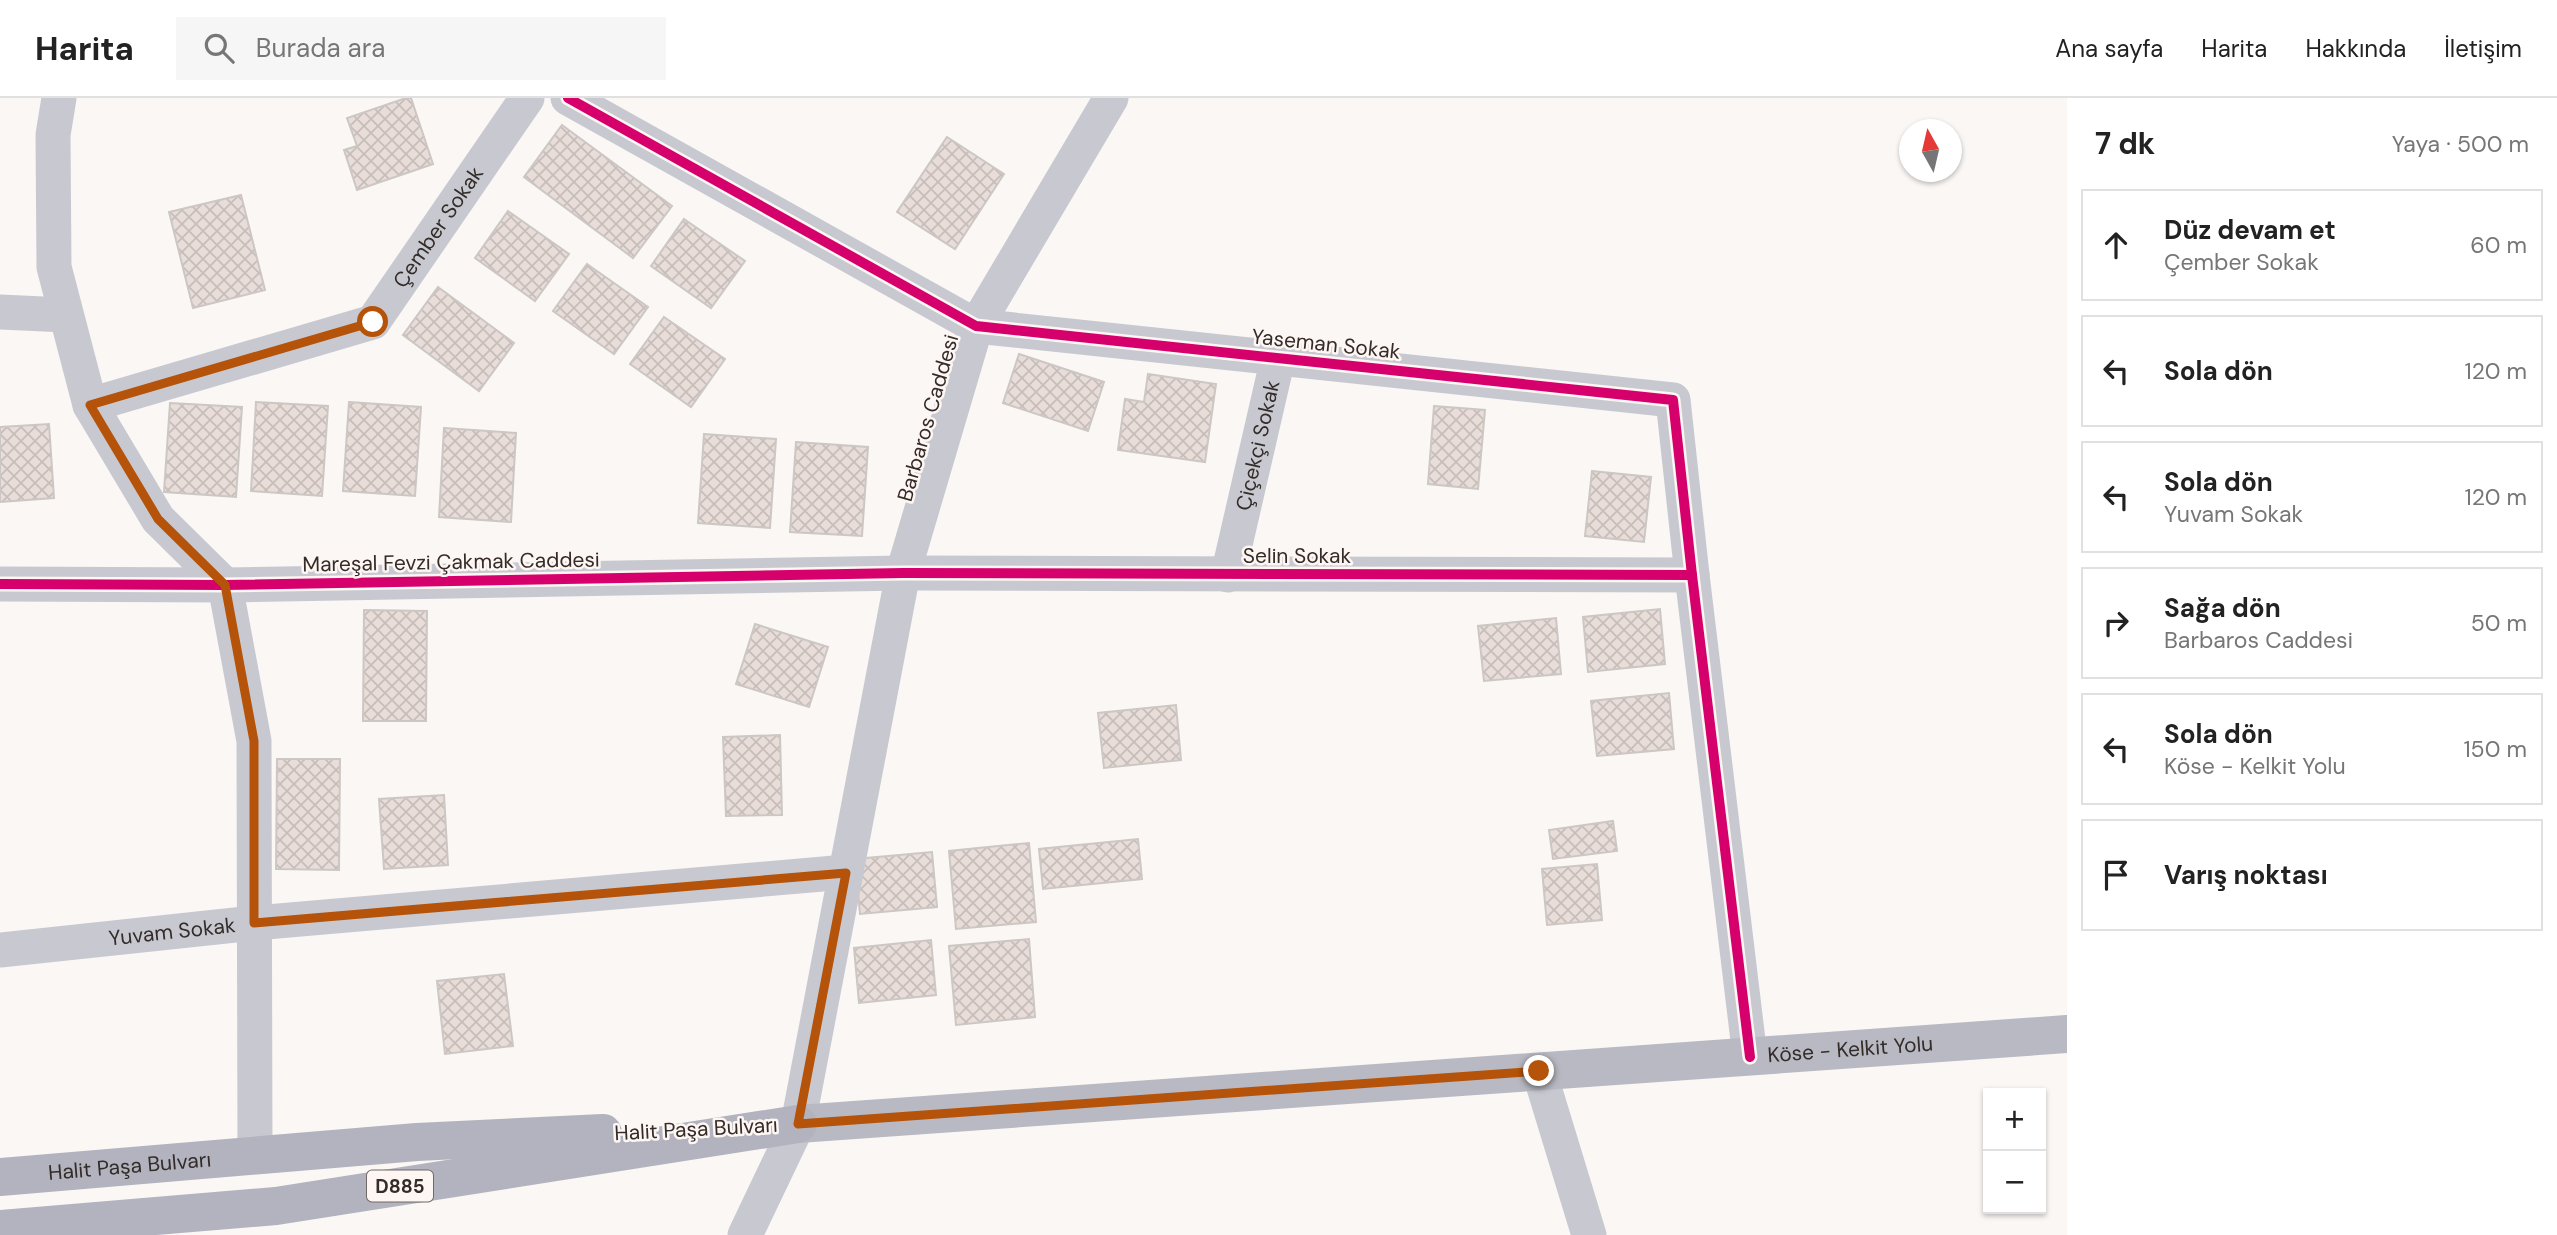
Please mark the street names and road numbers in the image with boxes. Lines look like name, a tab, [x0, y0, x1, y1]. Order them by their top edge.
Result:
street label: Çember Sokak	[387, 161, 490, 293]
street label: Yaseman Sokak	[1250, 322, 1402, 366]
street label: Barbaros Caddesi	[891, 331, 965, 505]
street label: Çiçekçi Sokak	[1229, 377, 1287, 513]
street label: Selin Sokak	[1243, 542, 1352, 570]
street label: Mareşal Fevzi Çakmak Caddesi	[302, 545, 600, 579]
street label: Yuvam Sokak	[107, 911, 237, 952]
street label: Köse - Kelkit Yolu	[1767, 1030, 1934, 1069]
street label: Halit Paşa Bulvarı	[614, 1111, 778, 1147]
street label: Halit Paşa Bulvarı	[47, 1145, 212, 1187]
road number: D885	[367, 1170, 433, 1202]

